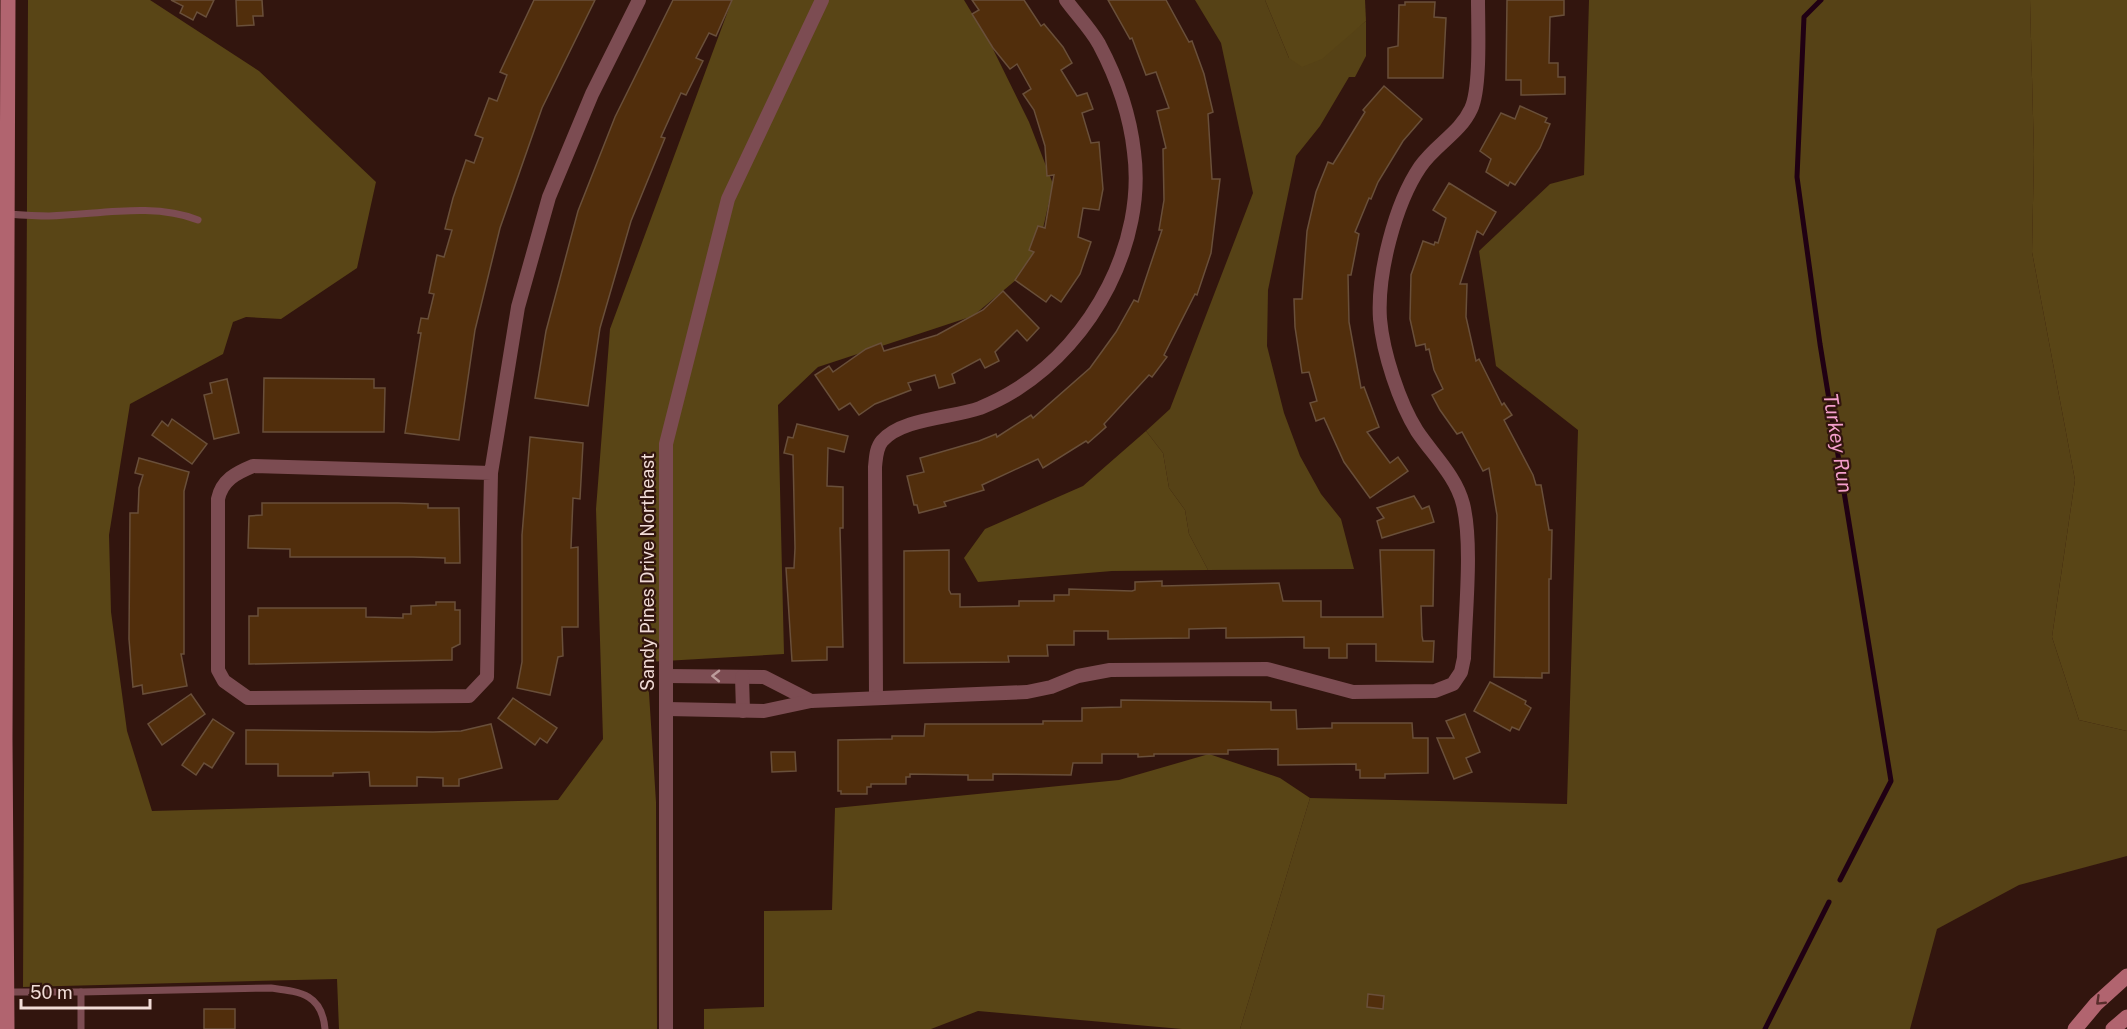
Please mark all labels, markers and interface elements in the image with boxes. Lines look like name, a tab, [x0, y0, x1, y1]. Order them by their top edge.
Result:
water label: Turkey Run	[1818, 391, 1858, 495]
street label: Sandy Pines Drive Northeast	[637, 453, 658, 691]
one-way arrow	[712, 670, 721, 682]
scale bar	[21, 972, 150, 1010]
text: 50 m	[30, 982, 73, 1003]
one-way arrow	[2096, 994, 2106, 1005]

